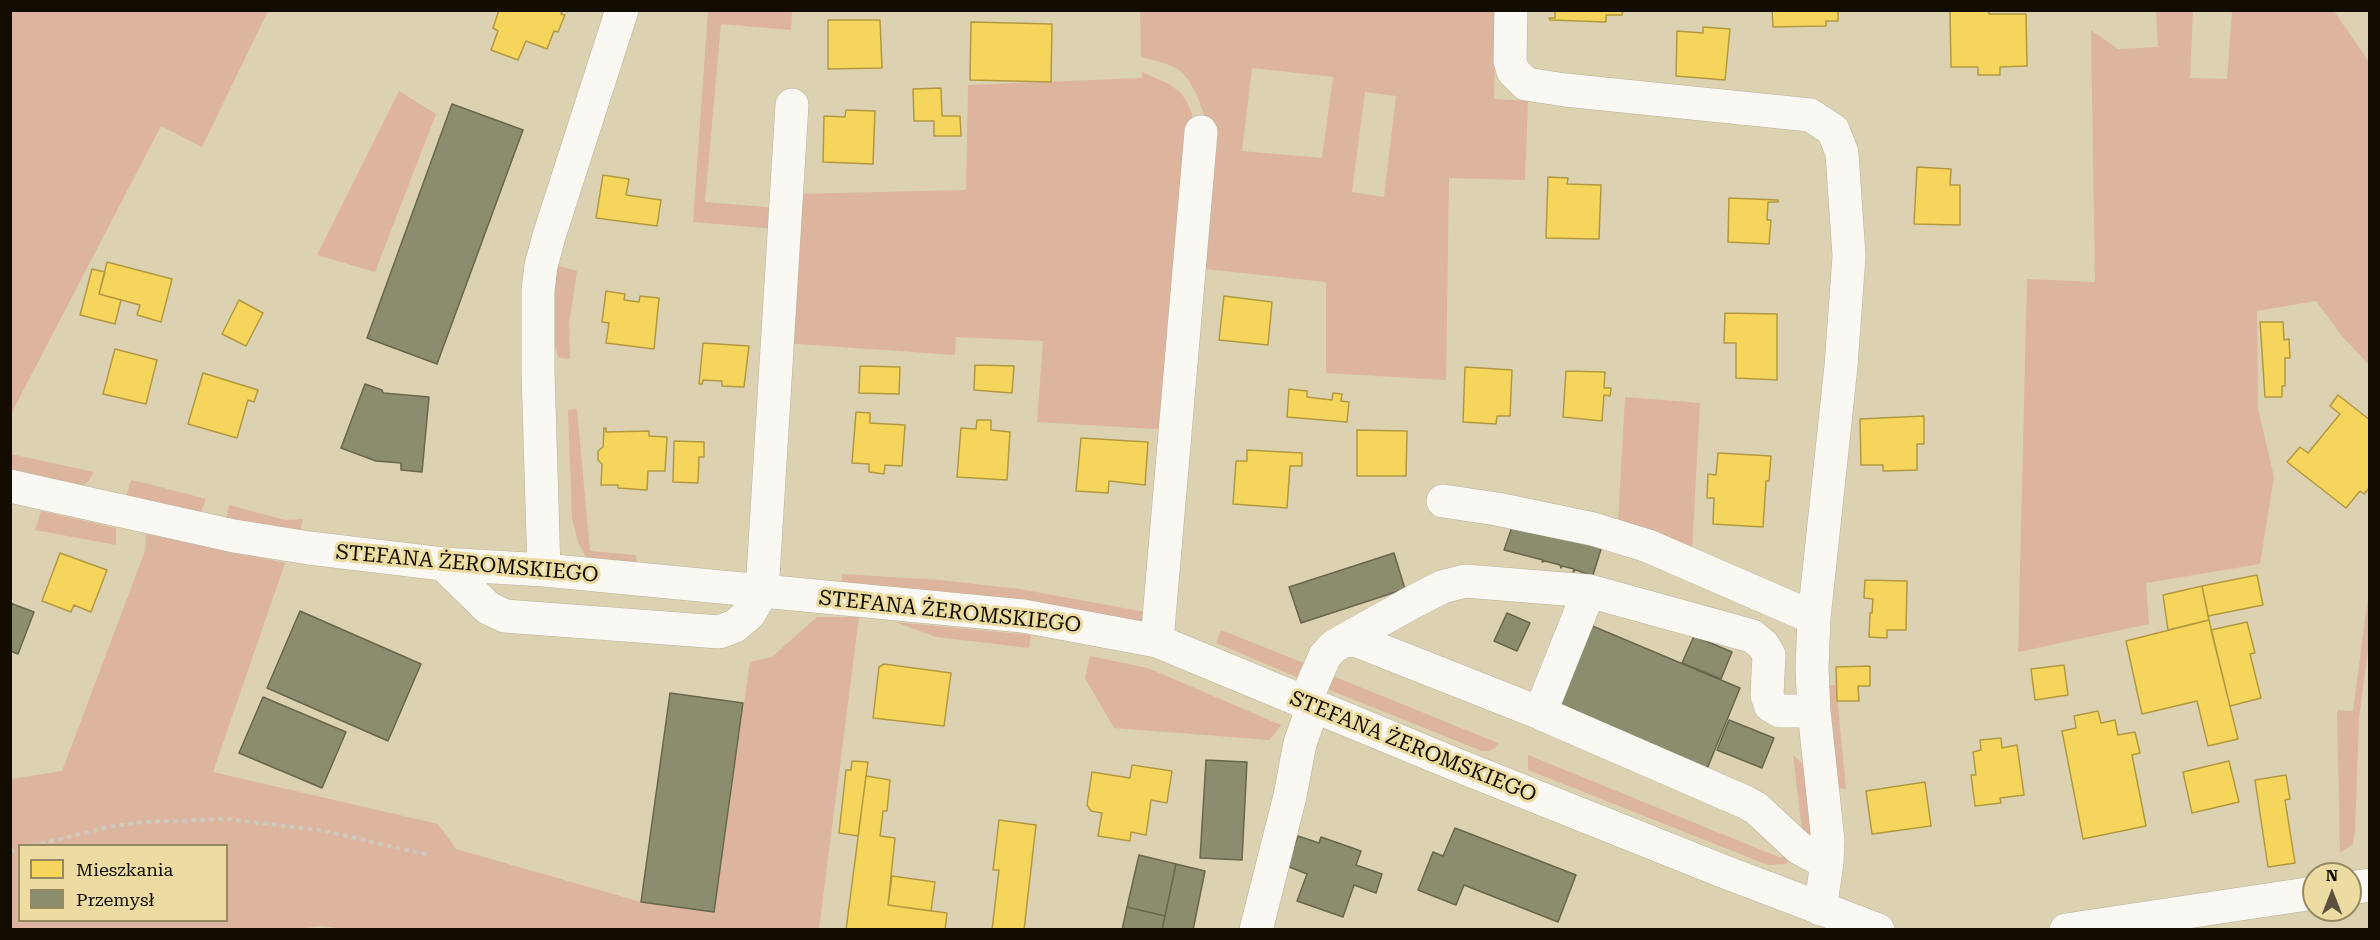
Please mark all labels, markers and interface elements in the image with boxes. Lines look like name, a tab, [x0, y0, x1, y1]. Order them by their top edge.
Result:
street label: STEFANA ŻEROMSKIEGO	[335, 540, 599, 588]
street label: STEFANA ŻEROMSKIEGO	[818, 586, 1082, 638]
street label: STEFANA ŻEROMSKIEGO	[1286, 686, 1540, 808]
legend	[18, 844, 228, 922]
text: Mieszkania	[76, 859, 173, 880]
north arrow	[2302, 862, 2362, 922]
text: N	[2326, 866, 2338, 885]
text: Przemysł	[76, 889, 154, 910]

